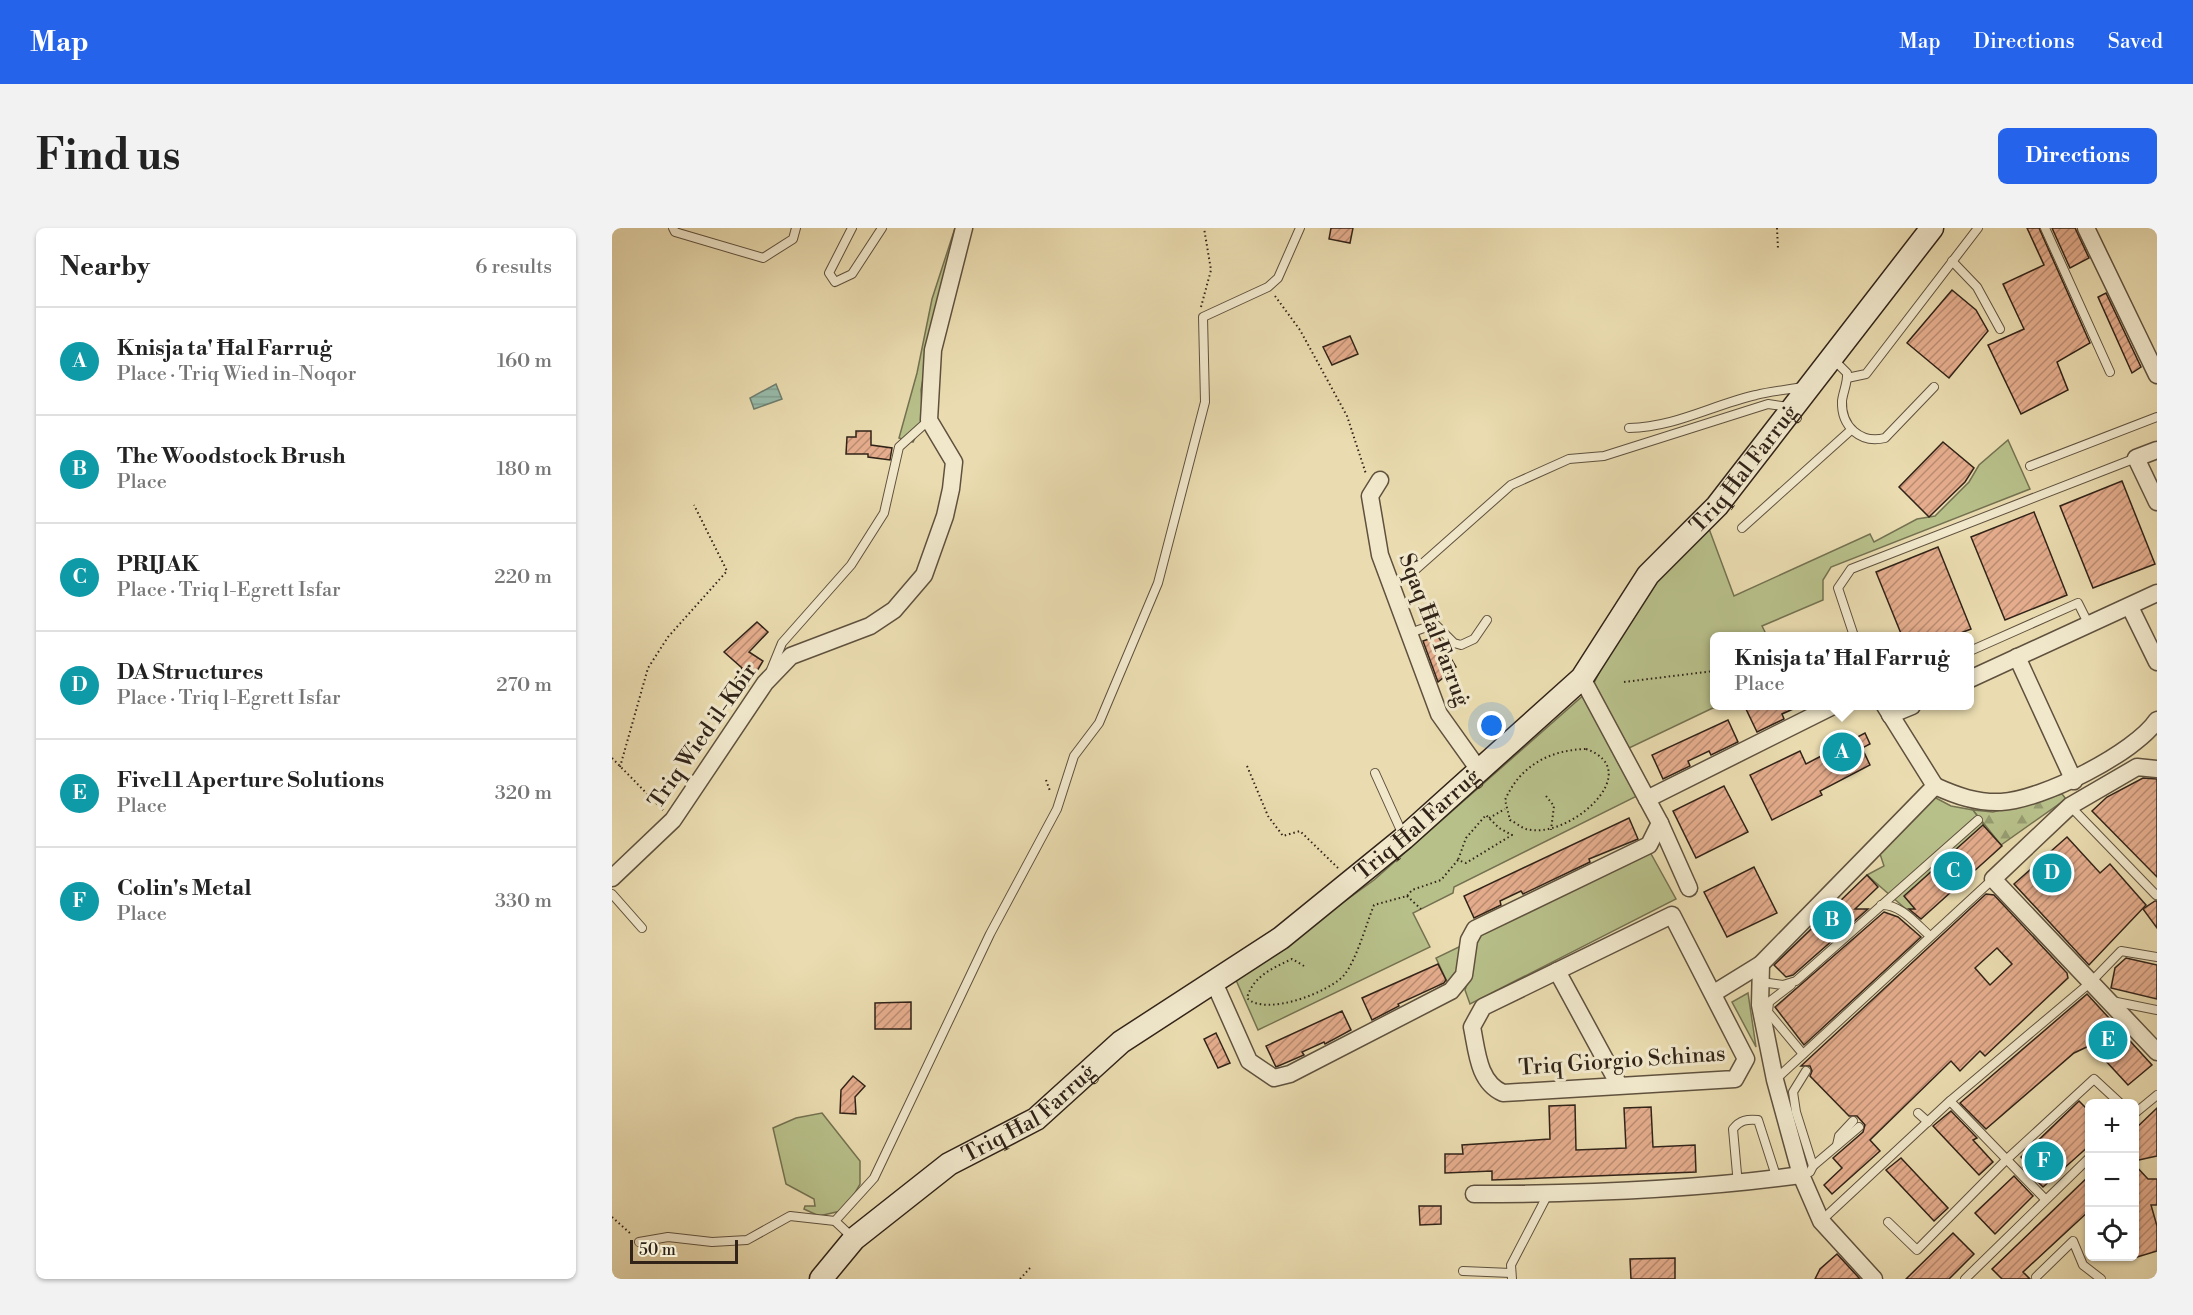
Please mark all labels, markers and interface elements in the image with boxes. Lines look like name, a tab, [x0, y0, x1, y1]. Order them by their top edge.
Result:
text: Map	[30, 25, 89, 60]
text: Map	[1899, 29, 1941, 55]
text: Directions	[1974, 29, 2075, 55]
text: Saved	[2108, 29, 2163, 55]
button: Directions	[1998, 128, 2157, 184]
text: Find us	[36, 130, 180, 183]
text: Nearby	[60, 251, 150, 283]
text: 6 results	[475, 255, 552, 280]
text: Knisja ta' Ħal Farruġ	[117, 335, 332, 362]
text: A	[72, 349, 87, 374]
text: 160 m	[497, 349, 552, 374]
text: Place · Triq Wied in-Noqor	[117, 362, 356, 387]
street label: Triq Ħal Farruġ	[1684, 399, 1804, 539]
text: The Woodstock Brush	[117, 443, 346, 470]
text: B	[72, 457, 87, 482]
text: 180 m	[497, 457, 552, 482]
text: Place	[117, 470, 167, 495]
street label: Sqaq Ħal Farruġ	[1392, 550, 1476, 711]
text: PRIJAK	[117, 551, 199, 578]
text: C	[72, 565, 87, 590]
text: 220 m	[494, 565, 552, 590]
text: Place · Triq l-Egrett Isfar	[117, 578, 341, 603]
popup	[1710, 632, 1974, 710]
text: Knisja ta' Ħal Farruġ	[1735, 645, 1949, 672]
street label: Triq Wied il-Kbir	[643, 658, 763, 814]
text: DA Structures	[117, 659, 263, 686]
text: Place	[1735, 672, 1785, 697]
text: D	[72, 673, 87, 698]
text: 270 m	[496, 673, 552, 698]
text: Place · Triq l-Egrett Isfar	[117, 686, 341, 711]
your location	[1477, 711, 1506, 740]
pin: A	[1822, 730, 1862, 774]
street label: Triq Ħal Farruġ	[1349, 762, 1486, 886]
text: Five11 Aperture Solutions	[117, 767, 384, 794]
text: E	[73, 781, 86, 806]
text: 320 m	[495, 781, 552, 806]
text: Place	[117, 794, 167, 819]
pin: C	[1934, 848, 1972, 894]
pin: D	[2032, 850, 2072, 896]
text: Colin's Metal	[117, 875, 251, 902]
text: F	[72, 889, 87, 914]
text: 330 m	[495, 889, 552, 914]
pin: B	[1812, 898, 1852, 942]
text: Place	[117, 902, 167, 927]
pin: E	[2088, 1018, 2128, 1062]
street label: Triq Giorgio Schinas	[1518, 1040, 1726, 1082]
street label: Triq Ħal Farruġ	[958, 1058, 1102, 1168]
map controls	[2085, 1099, 2139, 1261]
button: +	[2085, 1099, 2139, 1153]
pin: F	[2024, 1138, 2064, 1184]
button: −	[2085, 1153, 2139, 1207]
button: locate	[2085, 1207, 2139, 1261]
scale bar	[630, 1237, 738, 1264]
text: 50 m	[639, 1240, 676, 1260]

